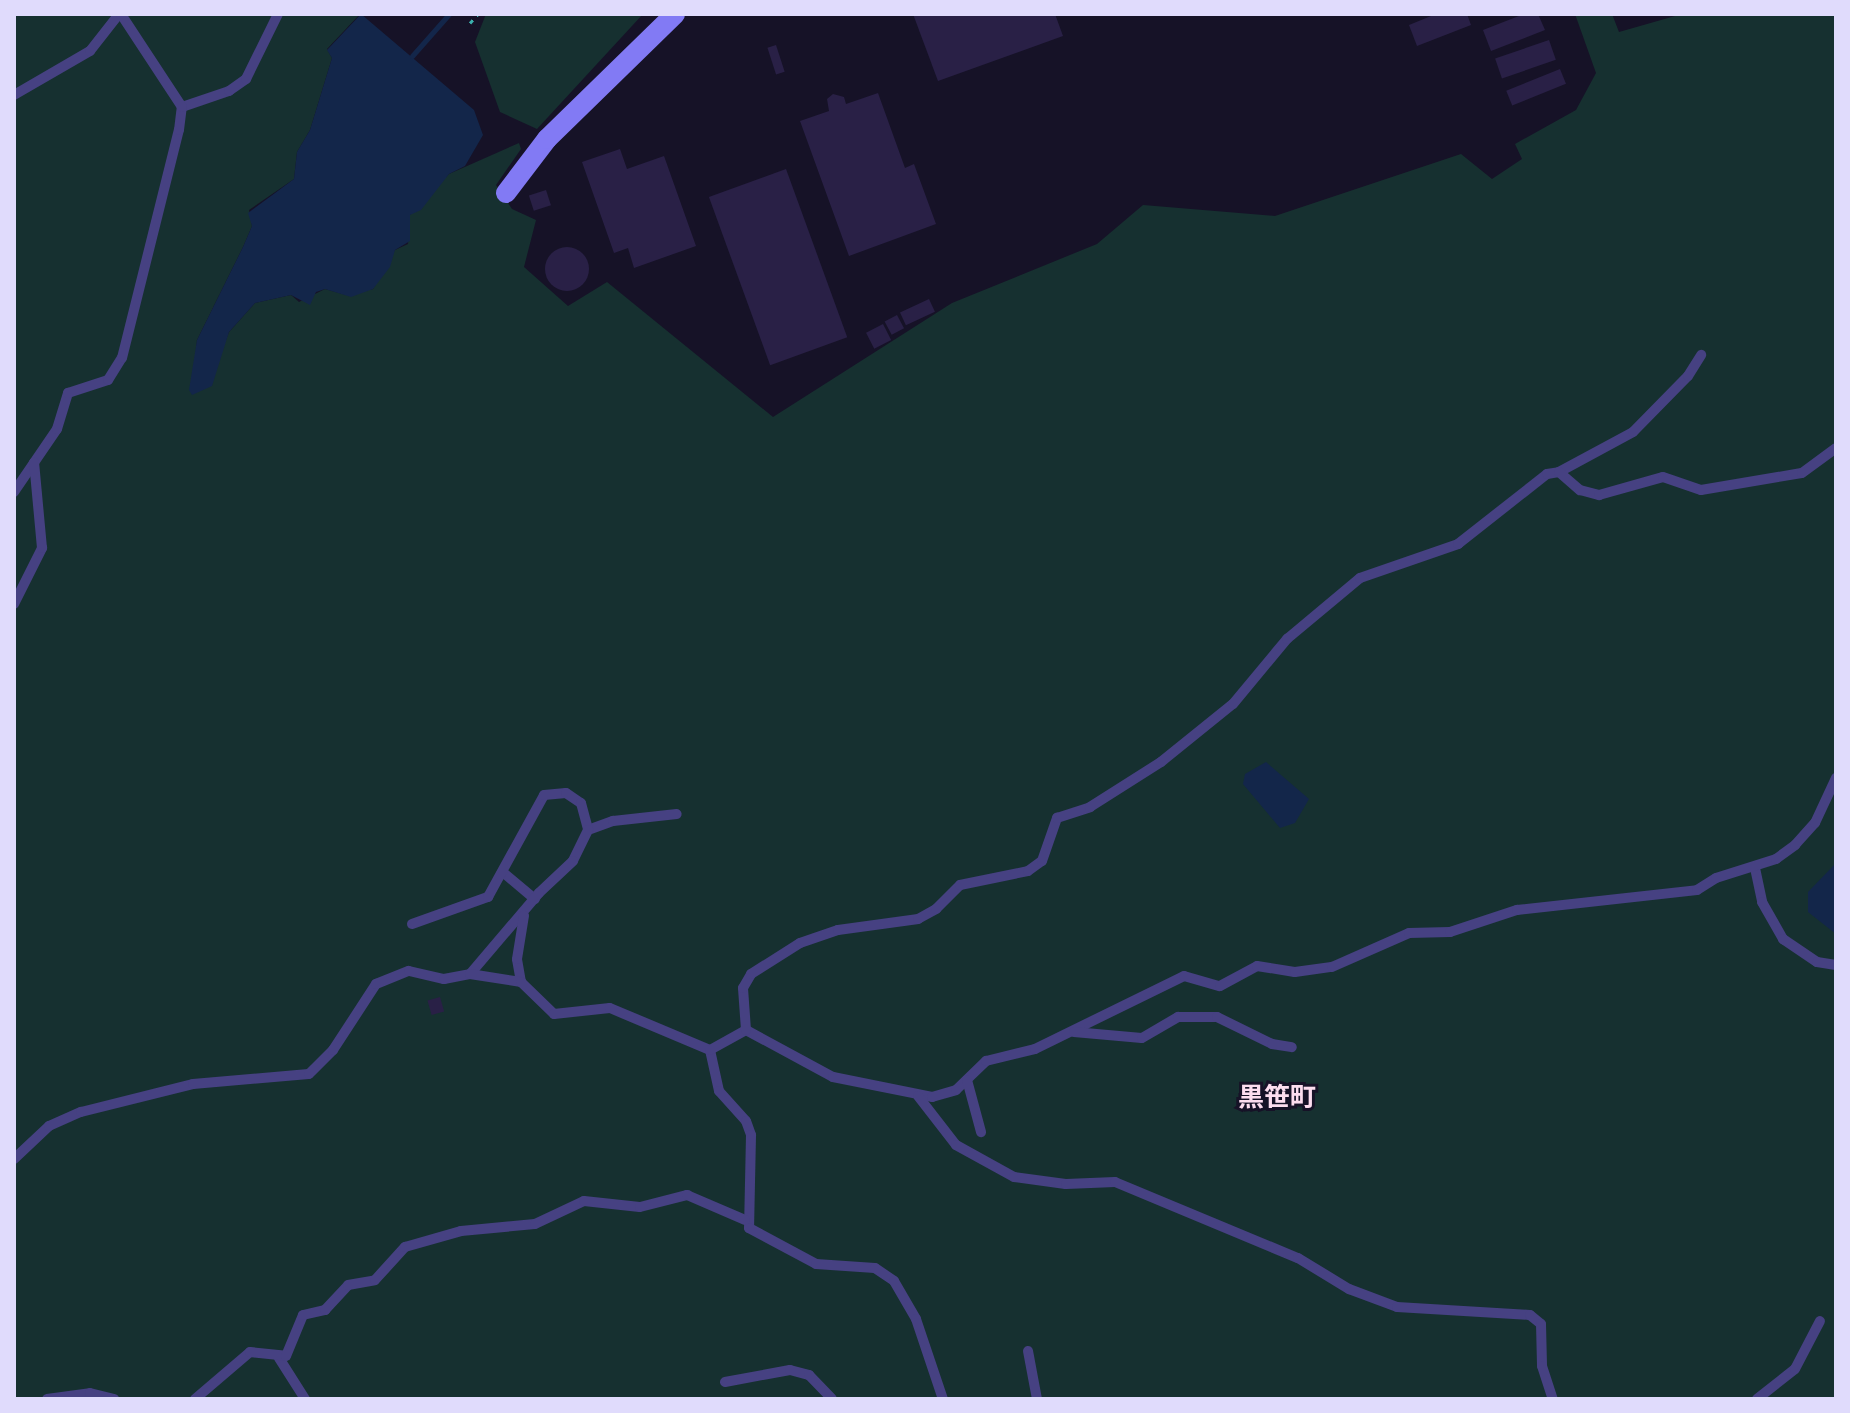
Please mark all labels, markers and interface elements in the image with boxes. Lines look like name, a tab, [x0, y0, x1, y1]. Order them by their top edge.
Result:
district label: 黒笹町	[1238, 1081, 1316, 1113]

